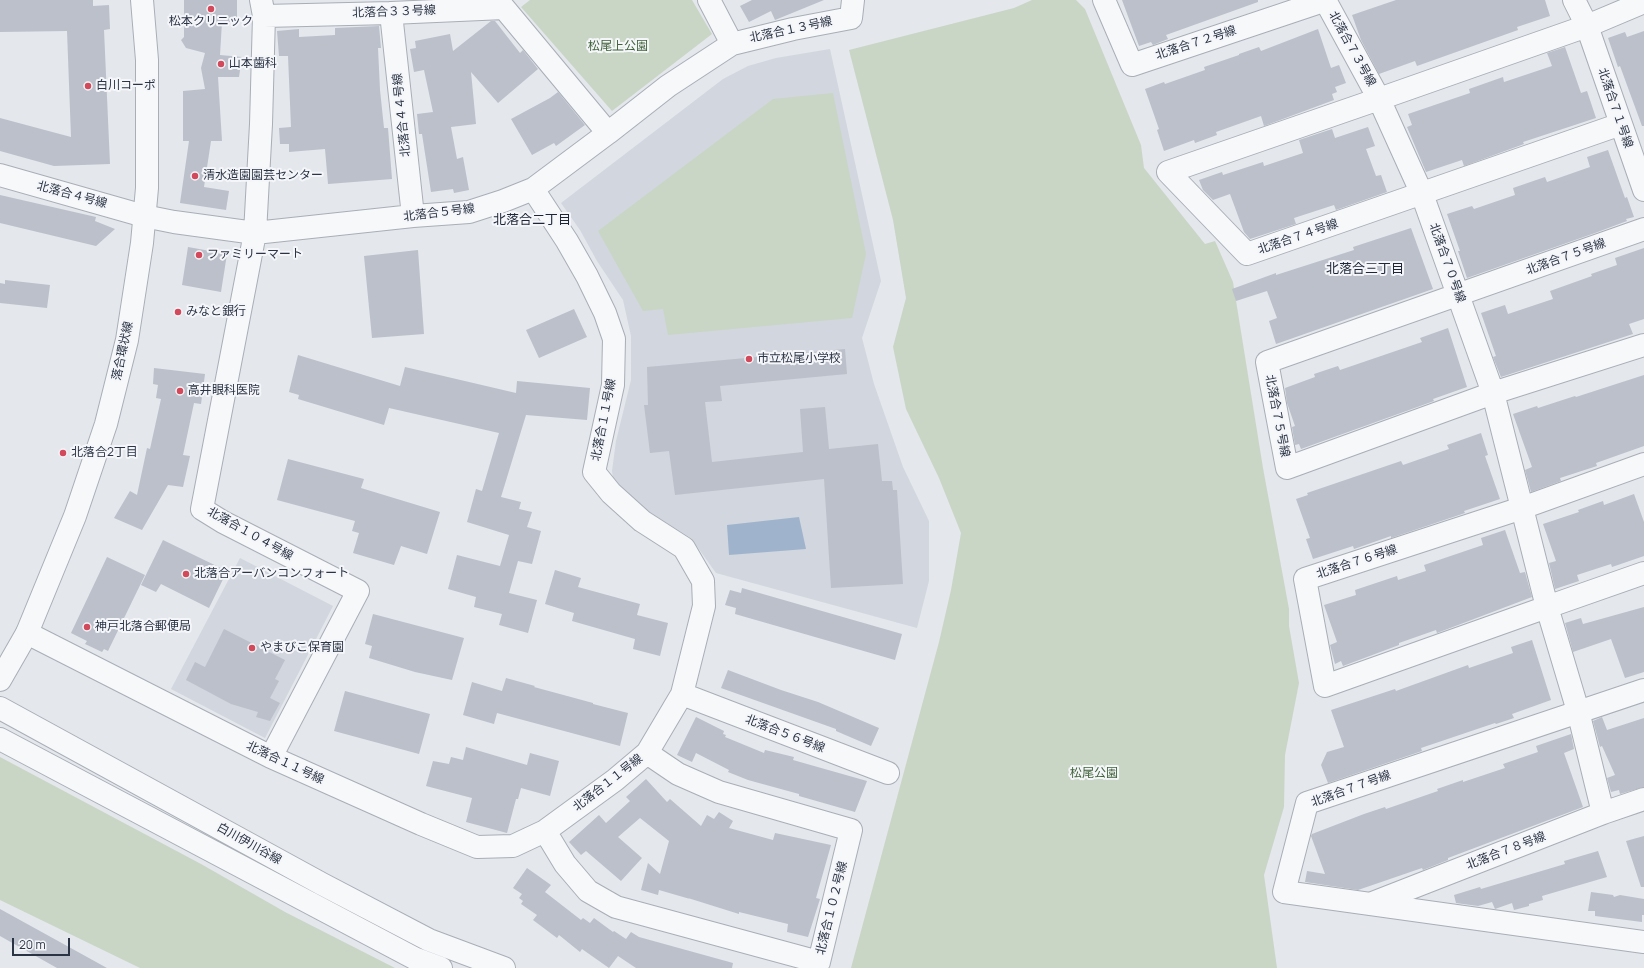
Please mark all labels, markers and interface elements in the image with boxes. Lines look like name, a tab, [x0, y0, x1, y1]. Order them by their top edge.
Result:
street label: 北落合３３号線	[352, 3, 436, 21]
marker: 松本クリニック	[206, 4, 216, 14]
street label: 北落合７３号線	[1325, 9, 1379, 89]
street label: 北落合１３号線	[748, 14, 834, 46]
place label: 松本クリニック	[169, 15, 253, 29]
street label: 北落合７２号線	[1154, 23, 1238, 63]
park label: 松尾上公園	[588, 40, 648, 54]
place label: 山本歯科	[229, 57, 277, 71]
marker: 山本歯科	[216, 59, 226, 69]
street label: 北落合７１号線	[1595, 66, 1635, 150]
street label: 北落合４４号線	[390, 72, 414, 158]
place label: 白川コーポ	[96, 79, 156, 93]
marker: 白川コーポ	[83, 81, 93, 91]
place label: 清水造園園芸センター	[203, 169, 323, 183]
marker: 清水造園園芸センター	[190, 171, 200, 181]
street label: 北落合４号線	[35, 179, 109, 211]
street label: 北落合５号線	[402, 201, 476, 225]
district label: 北落合二丁目	[493, 212, 571, 228]
street label: 北落合７４号線	[1256, 217, 1340, 257]
street label: 北落合７０号線	[1426, 221, 1468, 305]
street label: 北落合７５号線	[1524, 236, 1608, 278]
place label: ファミリーマート	[207, 248, 303, 262]
marker: ファミリーマート	[194, 250, 204, 260]
district label: 北落合三丁目	[1326, 261, 1404, 277]
place label: みなと銀行	[186, 305, 246, 319]
marker: みなと銀行	[173, 307, 183, 317]
street label: 落合環状線	[110, 320, 136, 382]
place label: 市立松尾小学校	[757, 352, 841, 366]
marker: 市立松尾小学校	[744, 354, 754, 364]
street label: 北落合７５号線	[1262, 373, 1292, 459]
street label: 北落合１１号線	[589, 377, 619, 463]
place label: 高井眼科医院	[188, 384, 260, 398]
marker: 高井眼科医院	[175, 386, 185, 396]
place label: 北落合2丁目	[71, 446, 138, 460]
marker: 北落合2丁目	[58, 448, 68, 458]
street label: 北落合１０４号線	[205, 504, 295, 564]
street label: 北落合７６号線	[1315, 542, 1399, 582]
place label: 北落合アーバンコンフォート	[194, 567, 349, 581]
marker: 北落合アーバンコンフォート	[181, 569, 191, 579]
place label: 神戸北落合郵便局	[95, 620, 191, 634]
marker: 神戸北落合郵便局	[82, 622, 92, 632]
place label: やまびこ保育園	[260, 641, 344, 655]
marker: やまびこ保育園	[247, 643, 257, 653]
street label: 北落合５６号線	[743, 712, 827, 756]
street label: 北落合１１号線	[244, 739, 326, 787]
street label: 北落合１１号線	[570, 751, 646, 815]
park label: 松尾公園	[1070, 767, 1118, 781]
street label: 北落合７７号線	[1309, 768, 1393, 810]
street label: 白川伊川谷線	[214, 820, 284, 868]
street label: 北落合７８号線	[1464, 829, 1548, 873]
street label: 北落合１０２号線	[813, 860, 851, 956]
scale bar	[14, 930, 72, 956]
text: 20 m	[19, 936, 46, 953]

